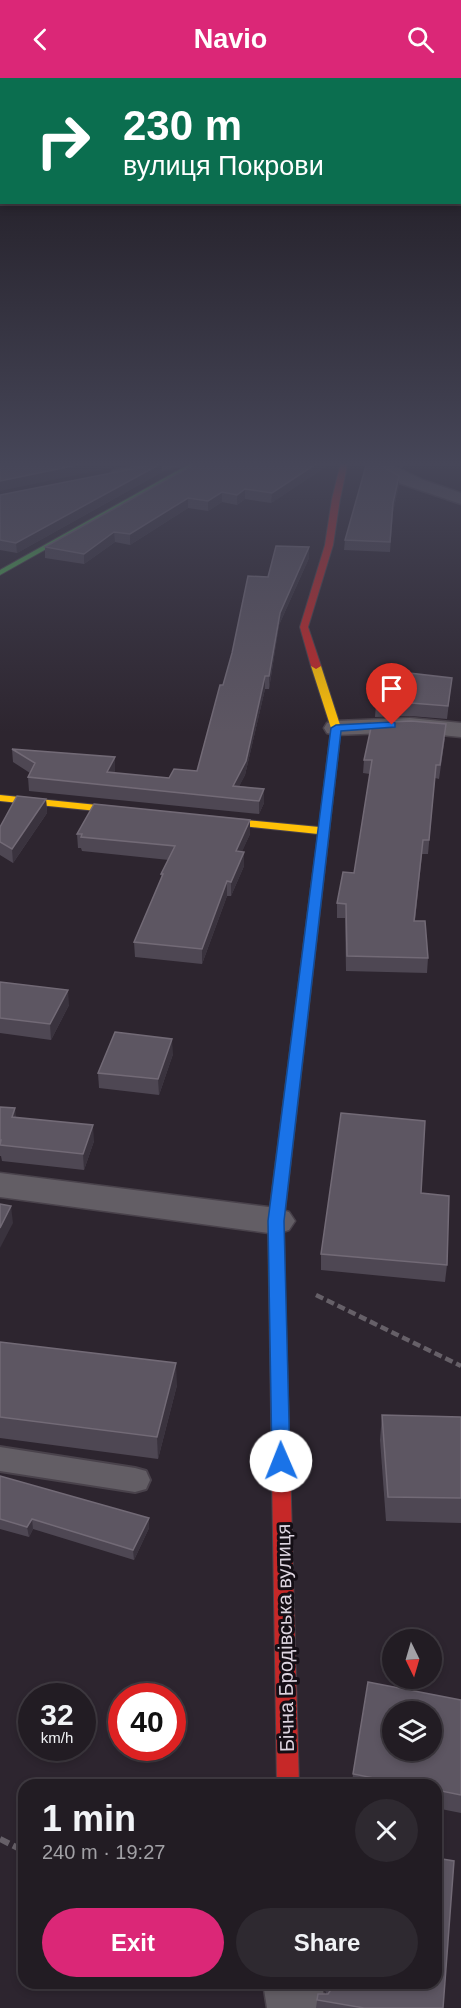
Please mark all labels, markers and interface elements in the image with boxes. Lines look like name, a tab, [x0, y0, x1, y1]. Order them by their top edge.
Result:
icon: back	[24, 23, 57, 56]
icon: search	[404, 23, 437, 56]
text: Navio	[194, 24, 267, 54]
icon: right	[24, 102, 102, 180]
text: 230 m	[123, 102, 242, 149]
text: вулиця Покрови	[123, 151, 324, 181]
pin	[366, 663, 417, 725]
icon: arrive	[375, 672, 408, 705]
position arrow	[249, 1429, 313, 1493]
street label: Бічна Бродівська вулиця	[272, 1524, 298, 1752]
north arrow	[382, 1629, 442, 1689]
map controls	[382, 1629, 442, 1761]
speed limit sign: 40	[108, 1683, 186, 1761]
text: 32	[40, 1698, 74, 1731]
button: layers	[382, 1701, 442, 1761]
text: km/h	[41, 1729, 73, 1746]
text: 1 min	[42, 1798, 136, 1839]
button: close	[355, 1799, 418, 1862]
text: 240 m · 19:27	[42, 1841, 165, 1863]
button: Exit	[42, 1908, 224, 1977]
button: Share	[236, 1908, 418, 1977]

